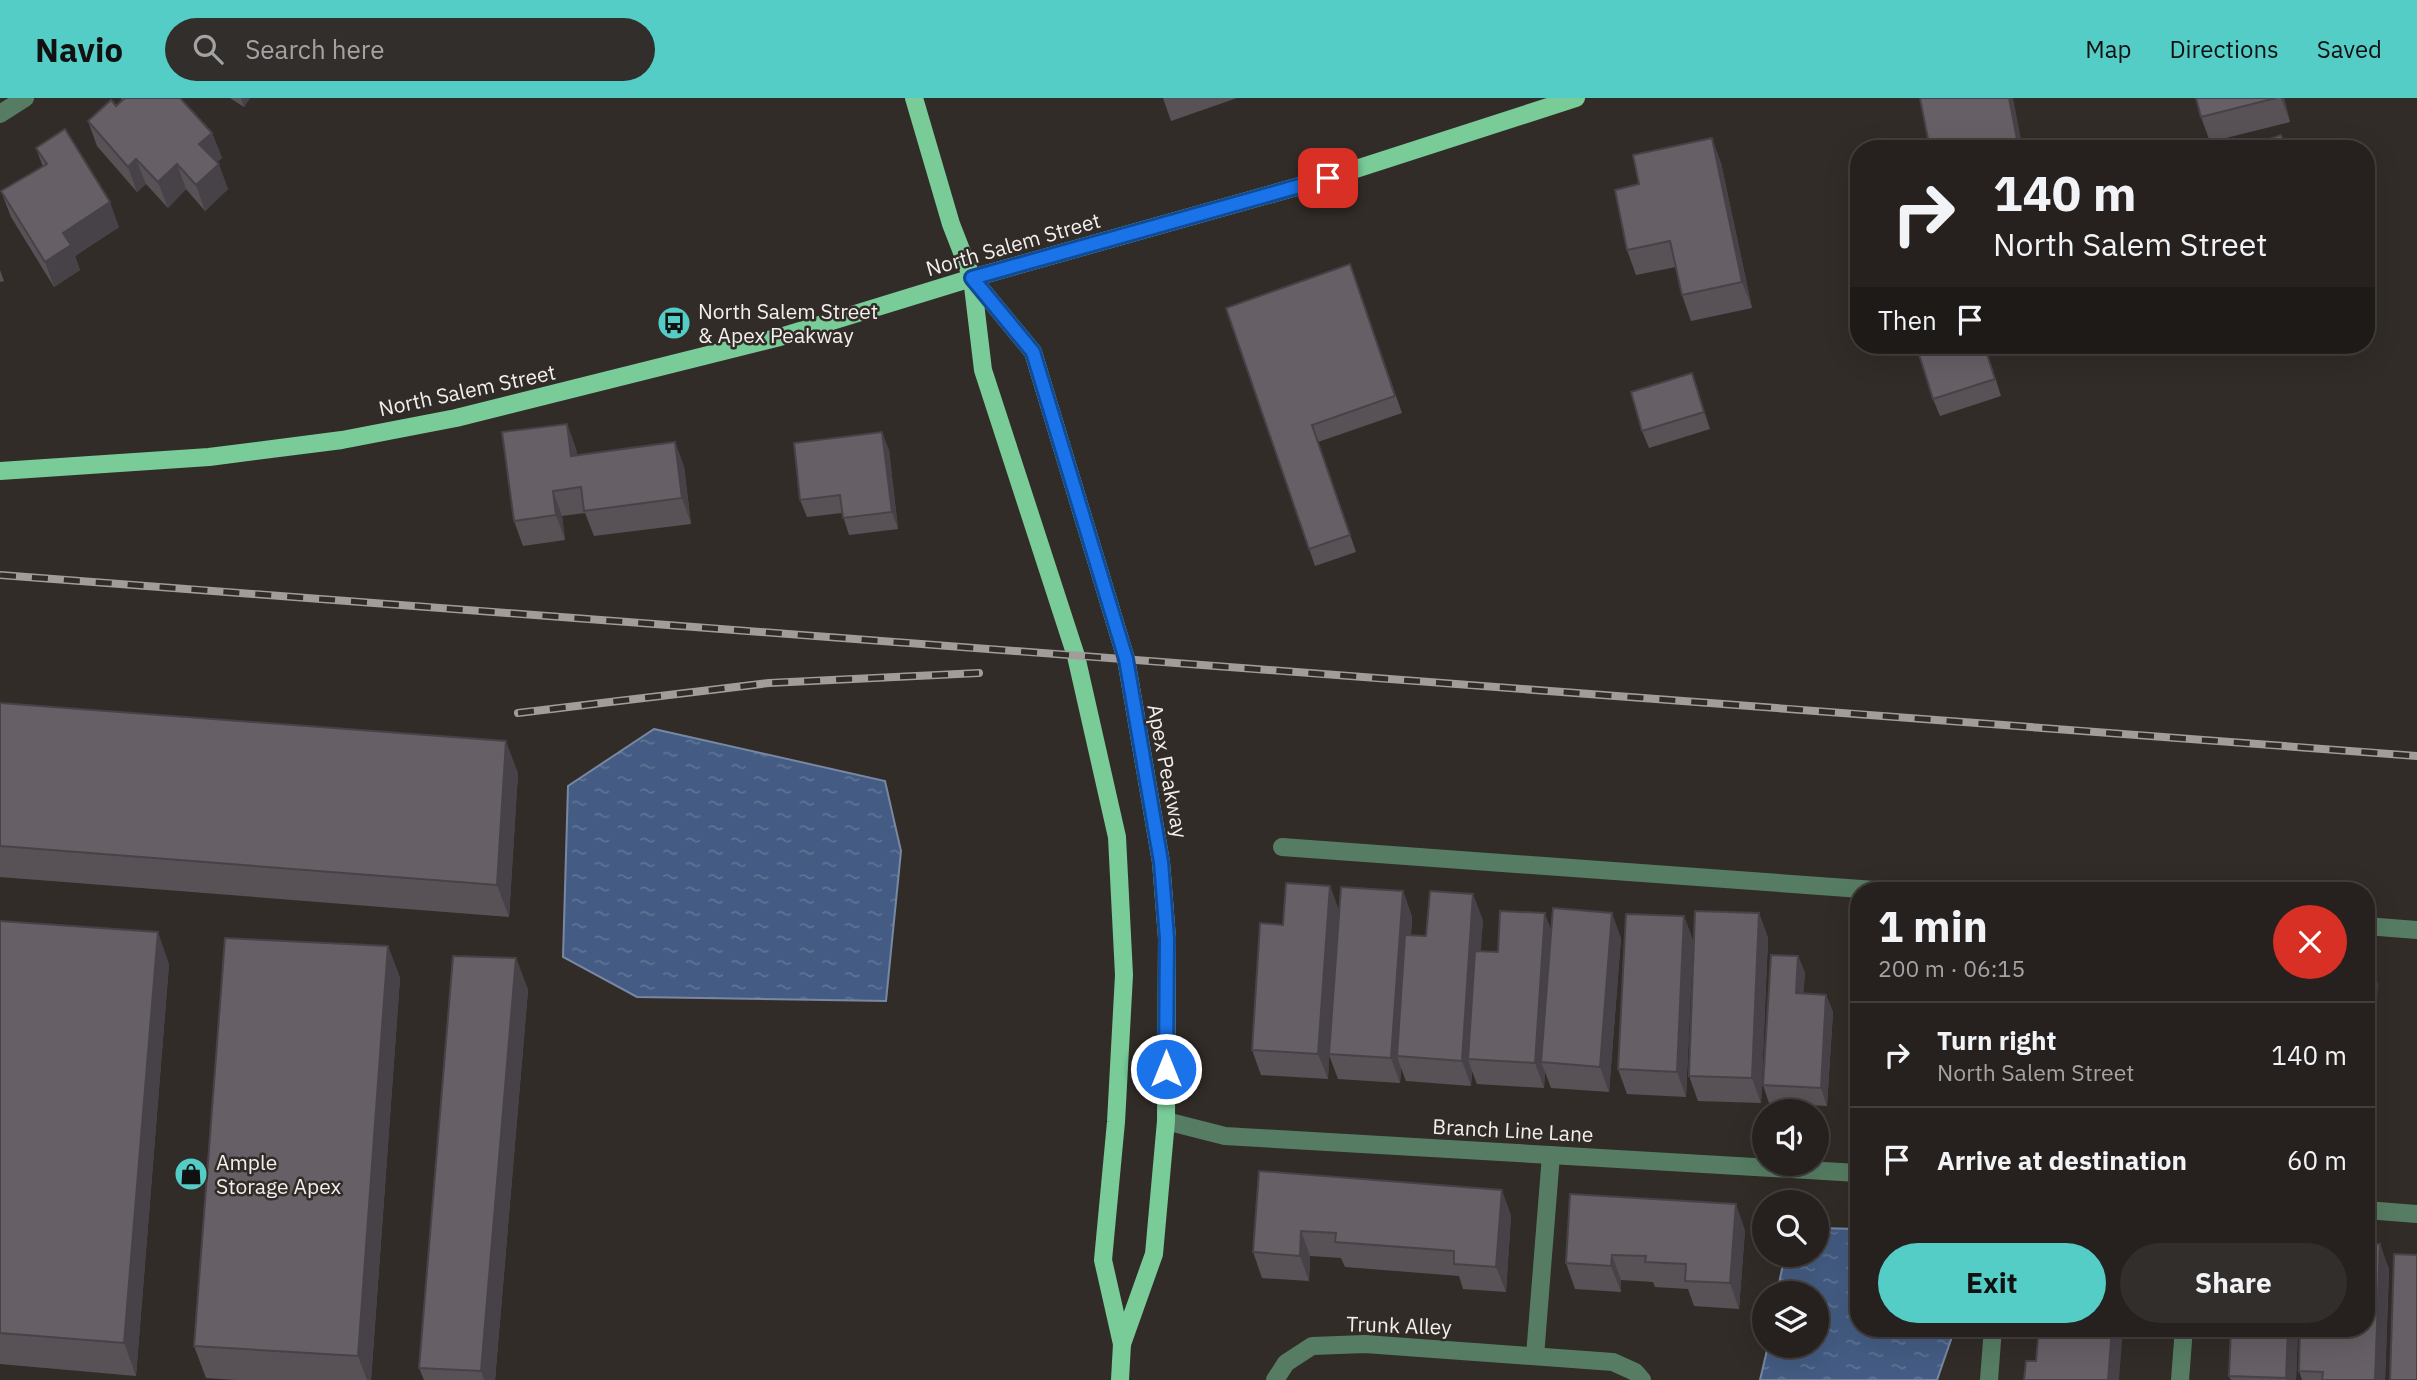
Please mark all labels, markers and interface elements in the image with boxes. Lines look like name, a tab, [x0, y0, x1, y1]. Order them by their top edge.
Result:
search box	[165, 18, 655, 81]
text: Navio	[35, 28, 123, 71]
icon: search	[189, 30, 227, 68]
text: Search here	[245, 32, 385, 66]
text: Map	[2085, 33, 2131, 65]
text: Directions	[2169, 33, 2279, 65]
text: Saved	[2317, 33, 2382, 65]
pin	[1298, 148, 1358, 208]
icon: arrive	[1309, 159, 1347, 197]
text: 140 m	[1993, 161, 2137, 224]
icon: right	[1878, 168, 1969, 259]
street label: North Salem Street	[923, 206, 1103, 282]
text: North Salem Street	[1993, 223, 2268, 265]
place label: North Salem Street & Apex Peakway	[698, 297, 878, 349]
icon: arrive	[1951, 301, 1989, 339]
text: Then	[1878, 303, 1937, 337]
bus stop icon: North Salem Street & Apex Peakway	[655, 304, 693, 342]
street label: North Salem Street	[376, 358, 558, 422]
street label: Apex Peakway	[1141, 701, 1195, 841]
text: 1 min	[1878, 899, 1988, 954]
button: close	[2273, 905, 2347, 979]
text: 200 m · 06:15	[1878, 953, 2025, 983]
text: Turn right	[1937, 1023, 2056, 1057]
position arrow	[1129, 1032, 1203, 1106]
icon: right	[1878, 1036, 1916, 1074]
text: 140 m	[2271, 1038, 2347, 1072]
text: North Salem Street	[1937, 1057, 2134, 1087]
map controls	[1752, 1099, 1829, 1358]
button: sound	[1752, 1099, 1829, 1176]
street label: Branch Line Lane	[1432, 1112, 1594, 1148]
icon: arrive	[1878, 1141, 1916, 1179]
text: Arrive at destination	[1937, 1143, 2187, 1177]
text: 60 m	[2287, 1143, 2347, 1177]
place label: Ample Storage Apex	[216, 1148, 341, 1200]
shop icon: Ample Storage Apex	[172, 1155, 210, 1193]
button: search	[1752, 1190, 1829, 1267]
button: Exit	[1878, 1243, 2106, 1323]
button: Share	[2120, 1243, 2347, 1323]
button: layers	[1752, 1281, 1829, 1358]
street label: Trunk Alley	[1346, 1309, 1453, 1341]

